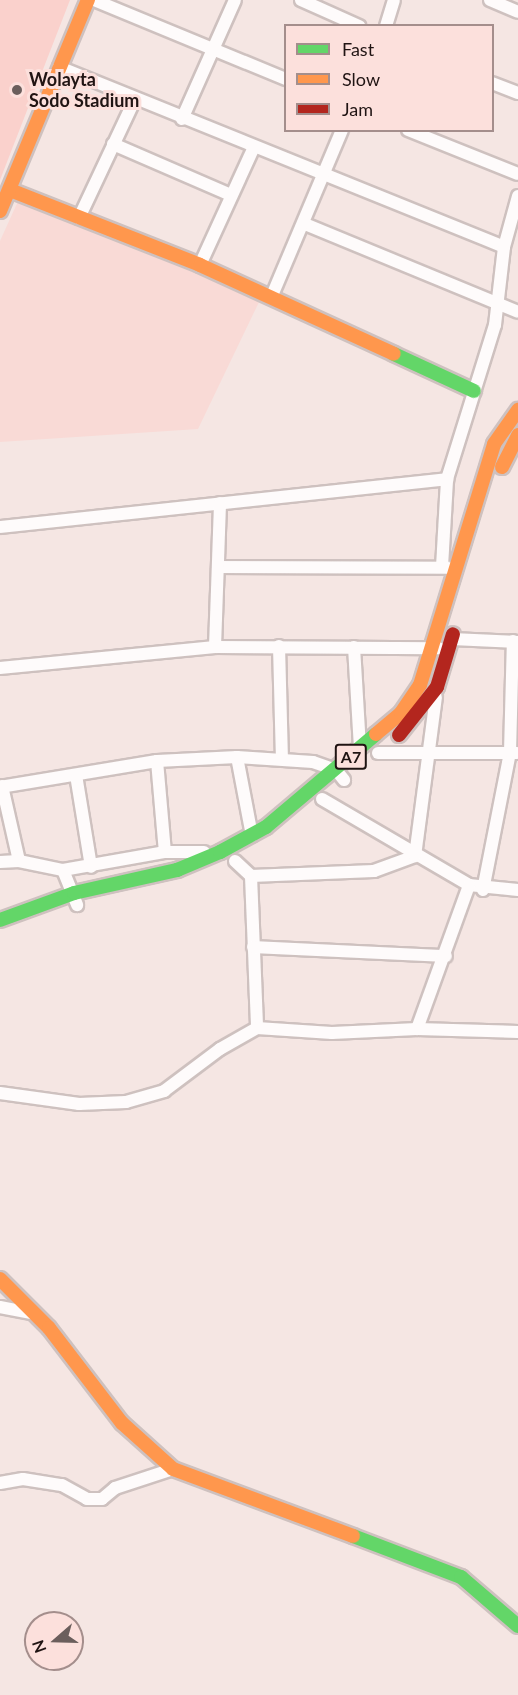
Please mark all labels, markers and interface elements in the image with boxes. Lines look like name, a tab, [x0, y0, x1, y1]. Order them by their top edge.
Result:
legend	[284, 24, 494, 132]
text: Fast	[342, 38, 374, 60]
text: Slow	[342, 68, 380, 90]
place label: Wolayta Sodo Stadium	[29, 69, 139, 112]
marker: Wolayta Sodo Stadium	[10, 83, 24, 97]
text: Jam	[342, 98, 373, 120]
road number: A7	[334, 744, 368, 770]
north arrow	[24, 1611, 84, 1671]
text: N	[27, 1638, 50, 1656]

